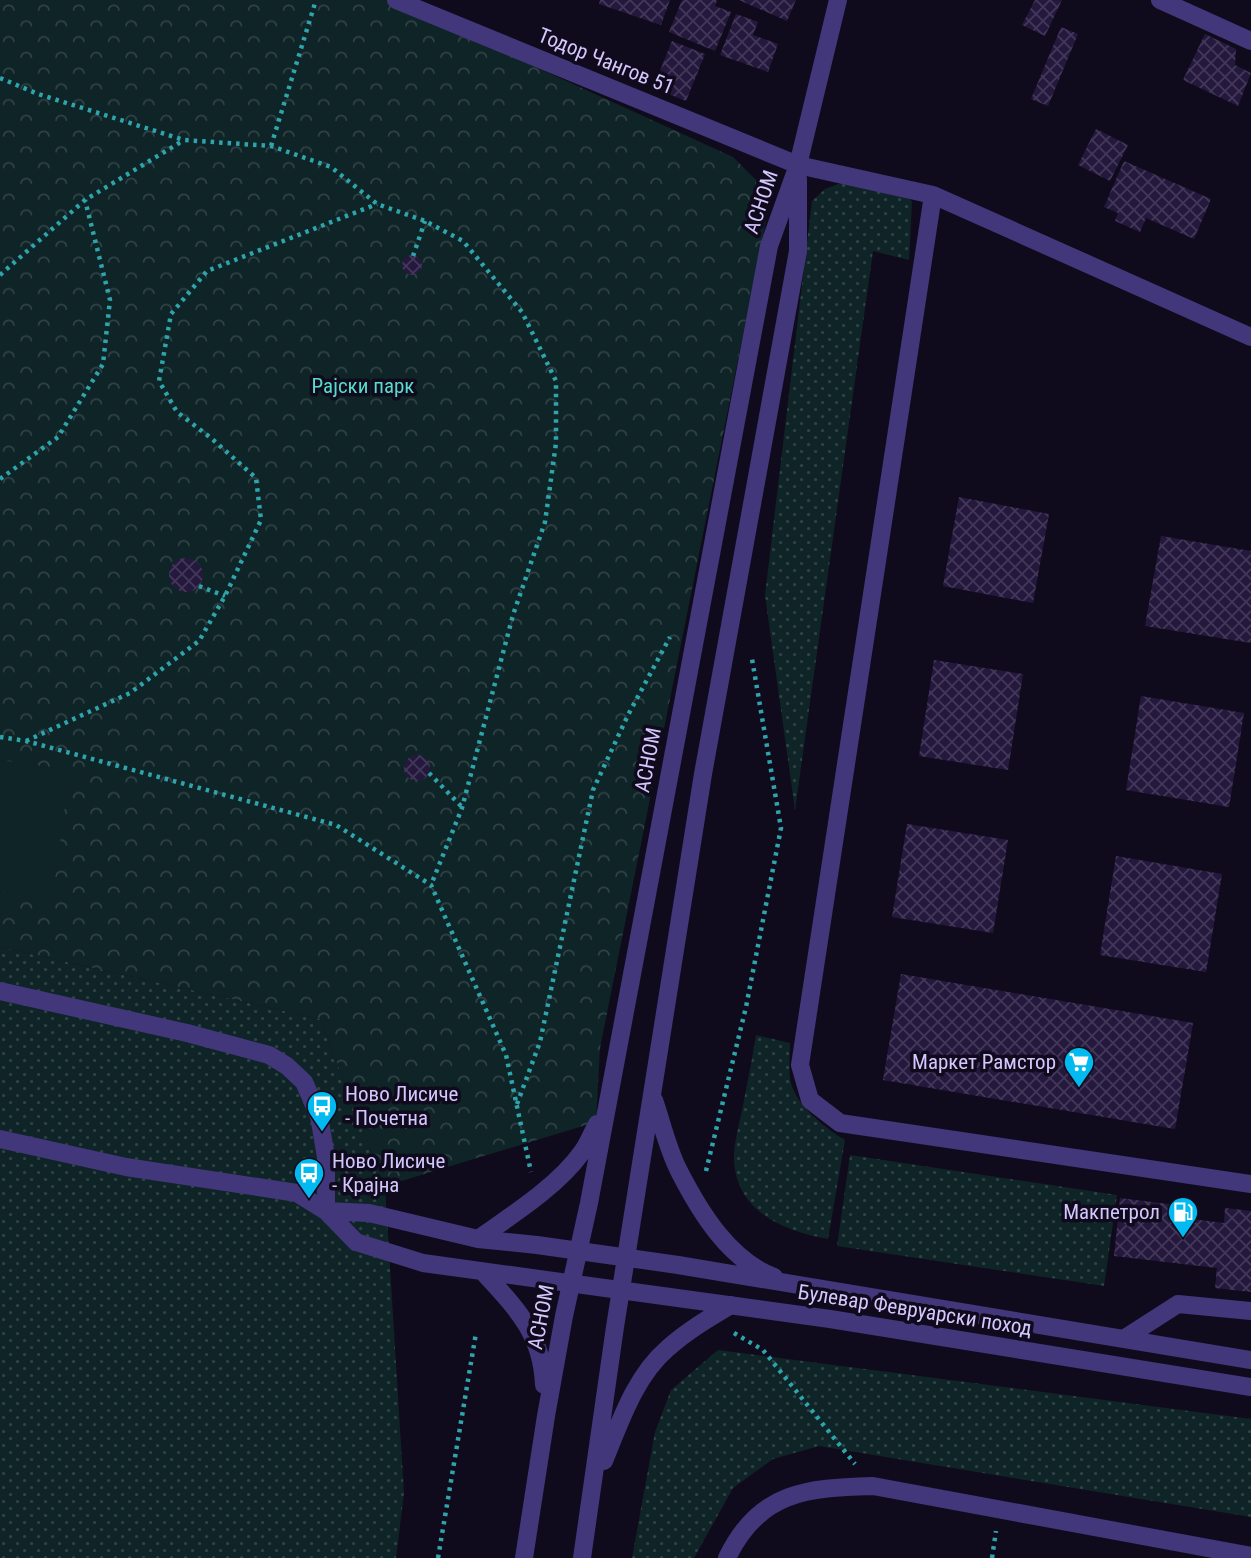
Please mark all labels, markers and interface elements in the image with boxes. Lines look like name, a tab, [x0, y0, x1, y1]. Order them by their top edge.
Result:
street label: Тодор Чангов 51	[535, 23, 677, 99]
street label: АСНОМ	[739, 167, 783, 237]
park label: Рајски парк	[312, 374, 414, 398]
street label: АСНОМ	[630, 726, 666, 794]
supermarket icon: Маркет Рамстор	[1062, 1045, 1096, 1089]
place label: Маркет Рамстор	[912, 1050, 1056, 1074]
place label: Ново Лисиче - Почетна	[345, 1082, 459, 1130]
bus stop icon: Ново Лисиче - Почетна	[305, 1089, 339, 1133]
place label: Ново Лисиче - Крајна	[332, 1149, 446, 1197]
bus stop icon: Ново Лисиче - Крајна	[292, 1156, 326, 1200]
fuel station icon: Макпетрол	[1166, 1195, 1200, 1239]
place label: Макпетрол	[1063, 1200, 1160, 1224]
street label: Булевар Февруарски поход	[796, 1280, 1034, 1340]
street label: АСНОМ	[523, 1283, 559, 1351]

